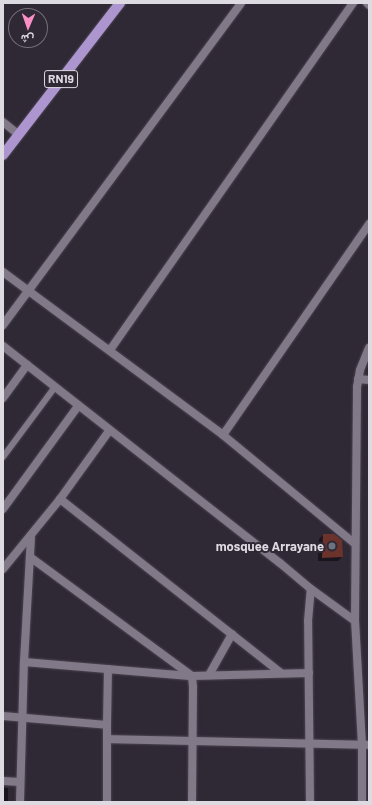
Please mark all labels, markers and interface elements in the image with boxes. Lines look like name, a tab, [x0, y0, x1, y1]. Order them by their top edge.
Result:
north arrow	[8, 8, 48, 48]
text: ش	[21, 33, 34, 46]
road number: RN19	[44, 69, 78, 89]
place label: mosquee Arrayane	[216, 538, 324, 554]
marker: mosquee Arrayane	[327, 541, 337, 551]

